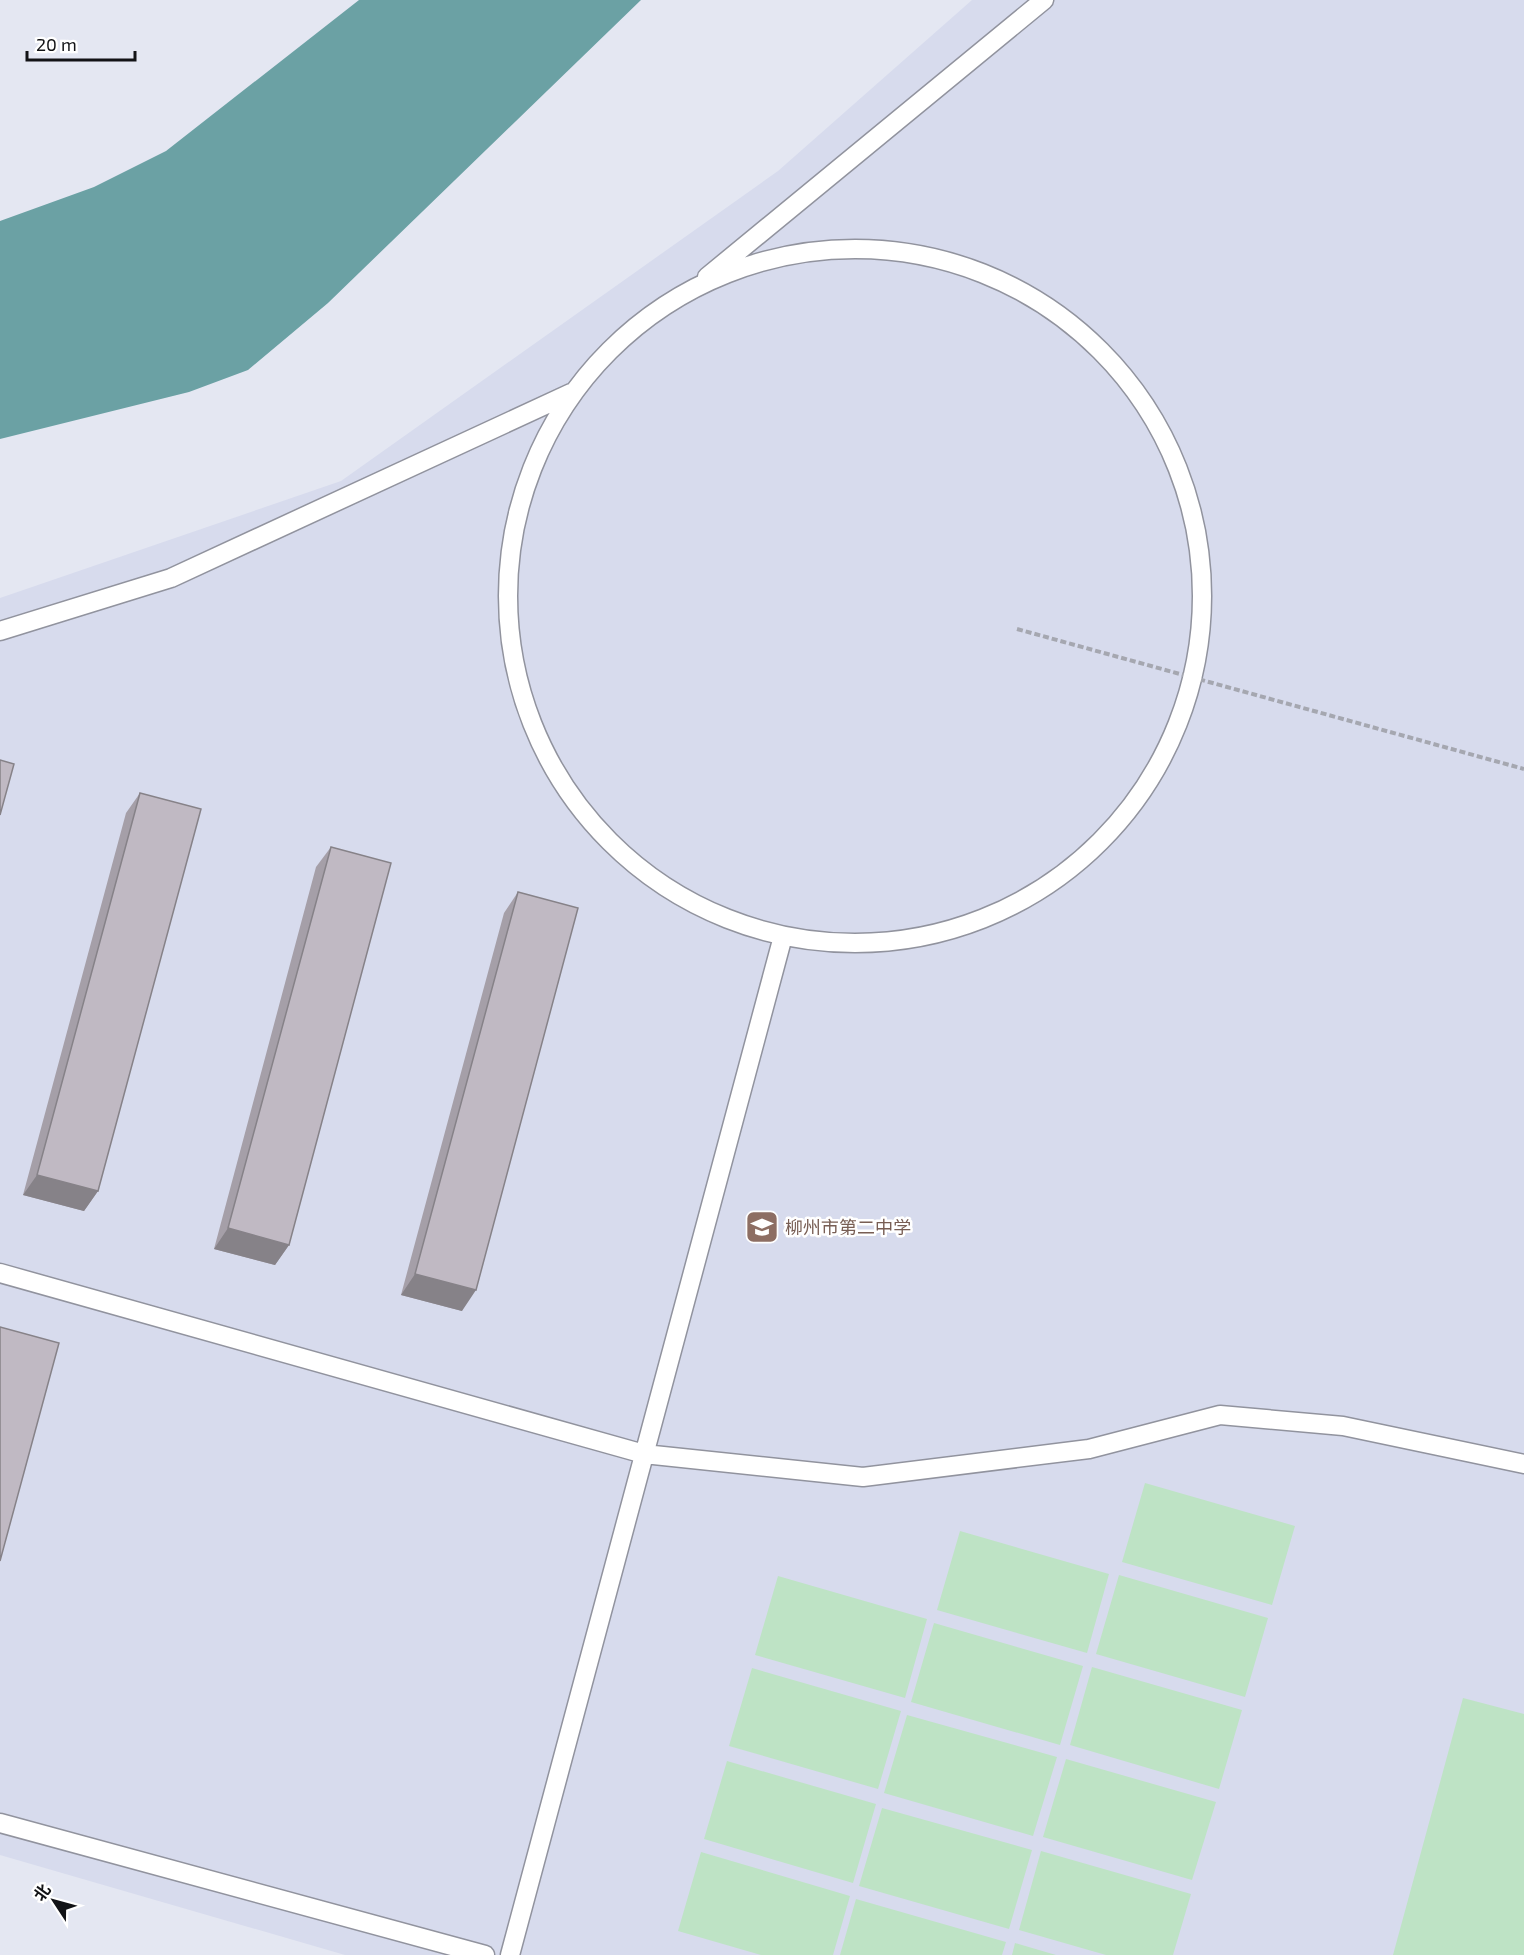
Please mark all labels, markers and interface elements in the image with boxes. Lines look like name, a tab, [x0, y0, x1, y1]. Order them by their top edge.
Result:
scale bar	[27, 24, 135, 62]
text: 20 m	[36, 33, 77, 55]
school or university icon: 柳州市第二中学	[744, 1209, 780, 1245]
place label: 柳州市第二中学	[785, 1216, 911, 1238]
north arrow	[24, 1871, 84, 1931]
text: 北	[29, 1880, 54, 1904]

